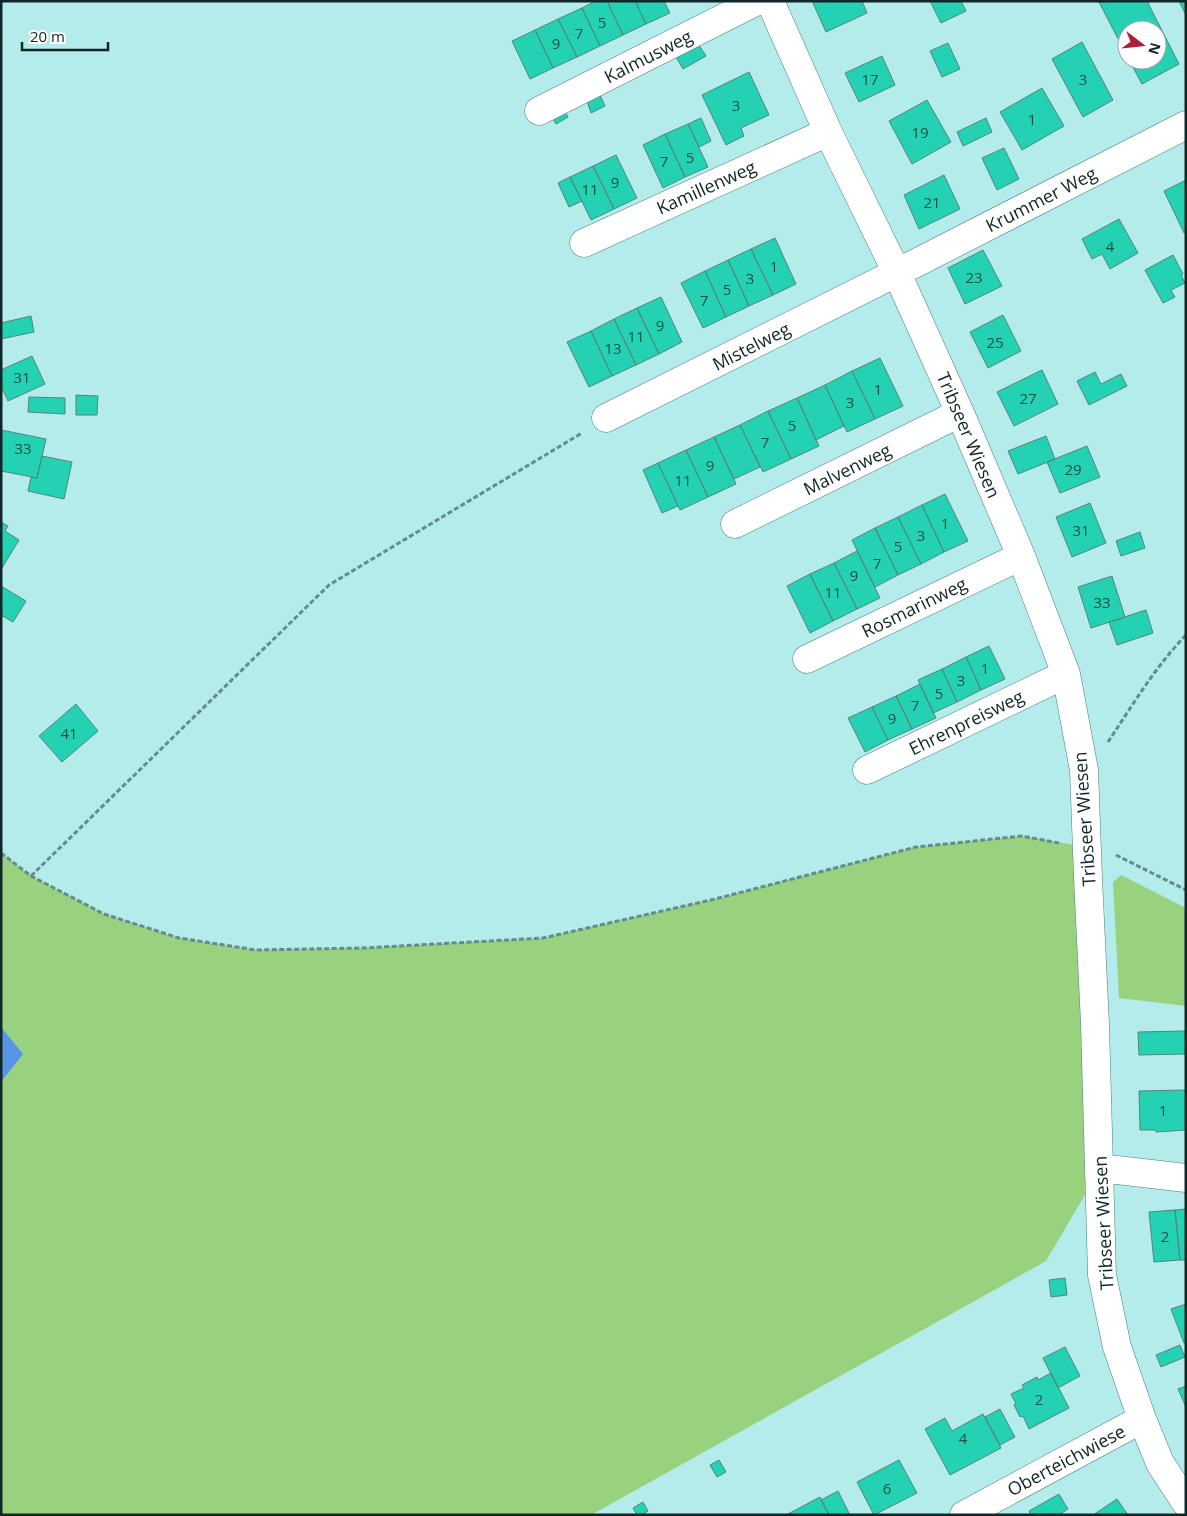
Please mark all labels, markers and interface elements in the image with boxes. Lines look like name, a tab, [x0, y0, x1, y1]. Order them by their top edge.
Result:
house number: 5	[598, 12, 606, 32]
scale bar	[22, 20, 109, 52]
north arrow	[1117, 20, 1167, 70]
house number: 7	[575, 23, 583, 43]
street label: Kalmusweg	[600, 23, 696, 88]
text: 20 m	[30, 26, 65, 46]
house number: 9	[552, 33, 560, 53]
text: N	[1144, 41, 1166, 57]
house number: 17	[861, 69, 879, 89]
house number: 3	[1079, 69, 1087, 89]
house number: 3	[732, 95, 740, 115]
house number: 1	[1028, 109, 1036, 129]
house number: 19	[911, 122, 929, 142]
house number: 5	[686, 147, 694, 167]
house number: 7	[660, 151, 668, 171]
street label: Kamillenweg	[653, 154, 760, 220]
street label: Krummer Weg	[981, 161, 1101, 237]
house number: 9	[611, 172, 619, 192]
house number: 11	[581, 179, 599, 199]
house number: 21	[923, 192, 941, 212]
house number: 4	[1106, 236, 1115, 256]
house number: 1	[770, 256, 778, 276]
house number: 23	[965, 267, 983, 287]
house number: 3	[746, 268, 754, 288]
house number: 5	[723, 279, 731, 299]
house number: 7	[700, 290, 708, 310]
house number: 9	[656, 315, 664, 335]
street label: Mistelweg	[708, 316, 794, 376]
house number: 11	[627, 326, 645, 346]
house number: 25	[986, 332, 1004, 352]
house number: 13	[604, 338, 622, 358]
house number: 31	[13, 367, 31, 387]
street label: Tribseer Wiesen	[932, 368, 1006, 502]
house number: 1	[874, 379, 882, 399]
house number: 27	[1019, 388, 1037, 408]
house number: 3	[846, 392, 854, 412]
house number: 5	[788, 415, 796, 435]
house number: 7	[761, 432, 769, 452]
street label: Malvenweg	[799, 437, 895, 501]
house number: 33	[14, 438, 32, 458]
house number: 9	[706, 455, 714, 475]
house number: 29	[1064, 459, 1082, 479]
house number: 11	[674, 470, 692, 490]
house number: 1	[941, 513, 949, 533]
house number: 31	[1072, 520, 1090, 540]
house number: 3	[917, 525, 925, 545]
house number: 5	[894, 536, 902, 556]
house number: 7	[873, 553, 881, 573]
house number: 9	[850, 565, 858, 585]
street label: Rosmarinweg	[858, 571, 971, 643]
house number: 11	[824, 582, 842, 602]
house number: 33	[1093, 592, 1111, 612]
house number: 1	[981, 658, 989, 678]
house number: 3	[957, 670, 965, 690]
house number: 5	[935, 683, 943, 703]
street label: Ehrenpreisweg	[905, 684, 1028, 760]
house number: 7	[911, 695, 919, 715]
house number: 9	[888, 708, 896, 728]
house number: 41	[60, 723, 78, 743]
street label: Tribseer Wiesen	[1067, 751, 1101, 887]
house number: 1	[1159, 1100, 1167, 1120]
street label: Tribseer Wiesen	[1087, 1155, 1119, 1291]
house number: 2	[1161, 1226, 1169, 1246]
house number: 2	[1035, 1389, 1043, 1409]
street label: Oberteichwiese	[1003, 1419, 1129, 1501]
house number: 4	[959, 1428, 968, 1448]
house number: 6	[883, 1478, 891, 1498]

